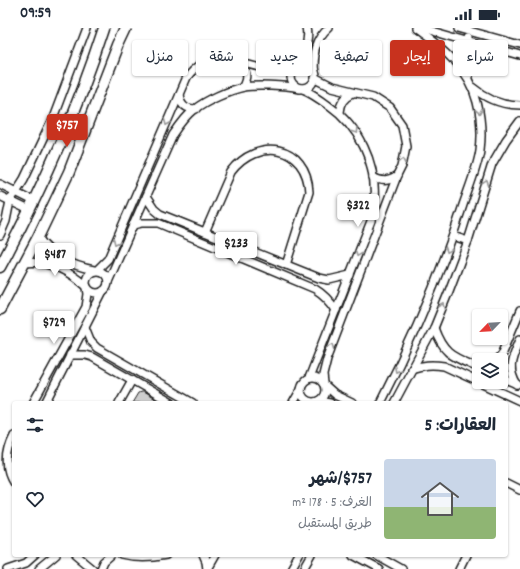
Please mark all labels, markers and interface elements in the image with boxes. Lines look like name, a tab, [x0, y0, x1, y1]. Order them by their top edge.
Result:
text: 09:59	[20, 3, 51, 25]
chip: منزل	[132, 40, 188, 76]
chip: شقة	[196, 40, 248, 76]
chip: جديد	[256, 40, 312, 76]
chip: تصفية	[320, 40, 382, 76]
chip: إيجار	[390, 40, 445, 76]
chip: شراء	[453, 40, 508, 76]
one-way arrow	[474, 108, 483, 115]
pin: $757	[43, 114, 91, 148]
text: $757	[56, 117, 78, 136]
one-way arrow	[163, 119, 171, 126]
one-way arrow	[350, 127, 357, 134]
one-way arrow	[399, 157, 407, 163]
one-way arrow	[481, 180, 490, 187]
pin: $322	[334, 194, 382, 228]
text: $322	[346, 197, 370, 216]
pin: $233	[212, 232, 260, 266]
text: $233	[224, 235, 248, 254]
one-way arrow	[112, 239, 120, 246]
pin: $487	[31, 243, 79, 277]
text: $487	[44, 246, 66, 265]
one-way arrow	[444, 247, 453, 254]
one-way arrow	[355, 250, 363, 257]
one-way arrow	[438, 302, 446, 310]
north arrow	[472, 309, 508, 345]
map controls	[472, 309, 508, 389]
pin: $729	[30, 311, 78, 345]
text: $729	[42, 314, 66, 333]
one-way arrow	[327, 343, 335, 350]
button: layers	[472, 353, 508, 389]
one-way arrow	[394, 366, 402, 373]
icon: filters	[24, 414, 46, 436]
text: العقارات: 5	[424, 415, 496, 439]
text: $757/شهر	[309, 468, 372, 492]
icon: home	[416, 475, 464, 523]
icon: heart	[24, 488, 46, 510]
text: الغرف: 5 · 178 m²	[292, 494, 372, 513]
text: طريق المستقبل	[298, 515, 372, 534]

